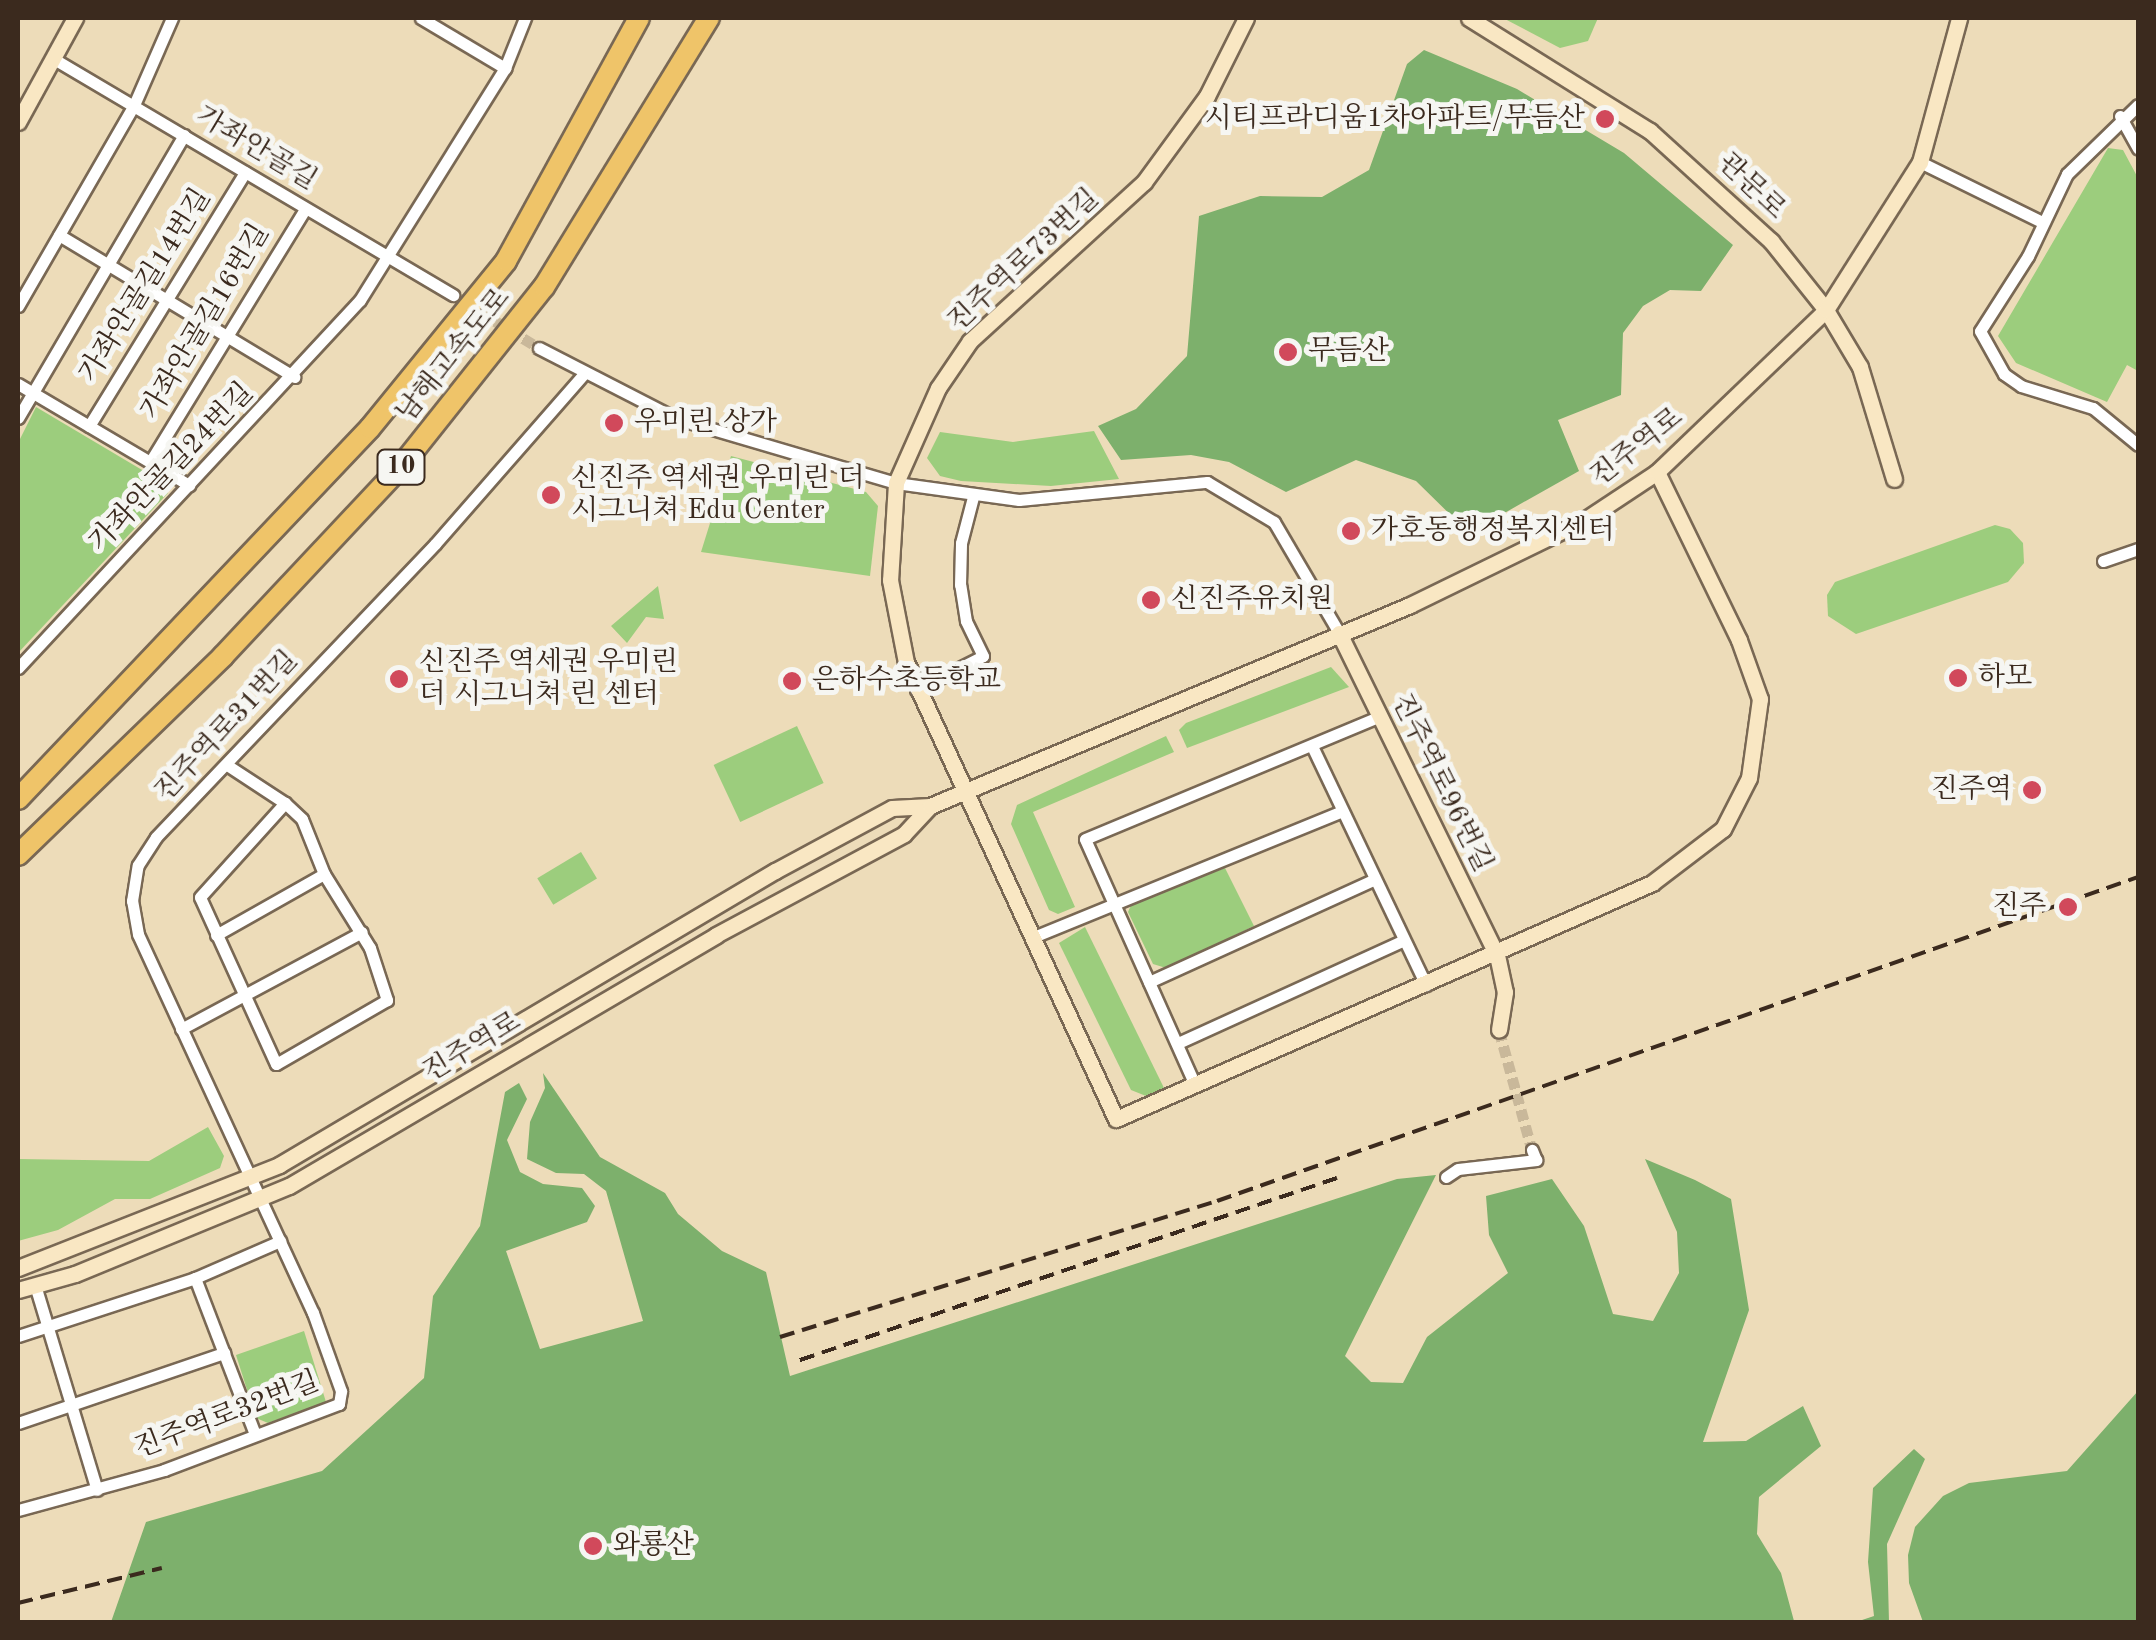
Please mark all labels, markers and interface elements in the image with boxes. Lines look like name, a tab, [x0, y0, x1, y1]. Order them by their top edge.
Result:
street label: 가좌안골길	[189, 100, 323, 198]
place label: 시티프라디움1차아파트/무듬산	[1205, 102, 1585, 136]
marker: 시티프라디움1차아파트/무듬산	[1594, 108, 1616, 130]
street label: 관문로	[1710, 147, 1792, 227]
street label: 진주역로73번길	[941, 182, 1107, 340]
street label: 가좌안골길14번길	[73, 183, 219, 389]
street label: 가좌안골길16번길	[134, 218, 278, 426]
street label: 남해고속도로	[390, 282, 518, 430]
place label: 무듬산	[1308, 335, 1389, 369]
marker: 무듬산	[1277, 341, 1299, 363]
street label: 가좌안골길24번길	[83, 377, 261, 559]
street label: 진주역로	[1584, 401, 1690, 495]
place label: 우미린 상가	[634, 406, 777, 440]
marker: 우미린 상가	[603, 412, 625, 434]
road number: 10	[376, 447, 426, 487]
place label: 신진주 역세권 우미린 더 시그니쳐 Edu Center	[571, 462, 865, 528]
marker: 신진주 역세권 우미린 더 시그니쳐 Edu Center	[540, 484, 562, 506]
place label: 가호동행정복지센터	[1371, 514, 1614, 548]
marker: 가호동행정복지센터	[1340, 520, 1362, 542]
place label: 신진주유치원	[1171, 583, 1333, 617]
marker: 신진주유치원	[1140, 589, 1162, 611]
street label: 진주역로31번길	[148, 644, 306, 810]
place label: 신진주 역세권 우미린 더 시그니쳐 린 센터	[419, 646, 678, 712]
place label: 하모	[1978, 661, 2032, 695]
place label: 은하수초등학교	[812, 664, 1001, 698]
marker: 하모	[1947, 667, 1969, 689]
marker: 신진주 역세권 우미린 더 시그니쳐 린 센터	[388, 668, 410, 690]
marker: 은하수초등학교	[781, 670, 803, 692]
street label: 진주역로96번길	[1383, 688, 1499, 878]
place label: 진주역	[1931, 773, 2012, 807]
marker: 진주역	[2021, 779, 2043, 801]
place label: 진주	[1992, 890, 2046, 924]
marker: 진주	[2055, 894, 2081, 920]
street label: 진주역로	[417, 1006, 527, 1090]
street label: 진주역로32번길	[130, 1365, 324, 1467]
place label: 와룡산	[613, 1529, 694, 1563]
marker: 와룡산	[582, 1535, 604, 1557]

